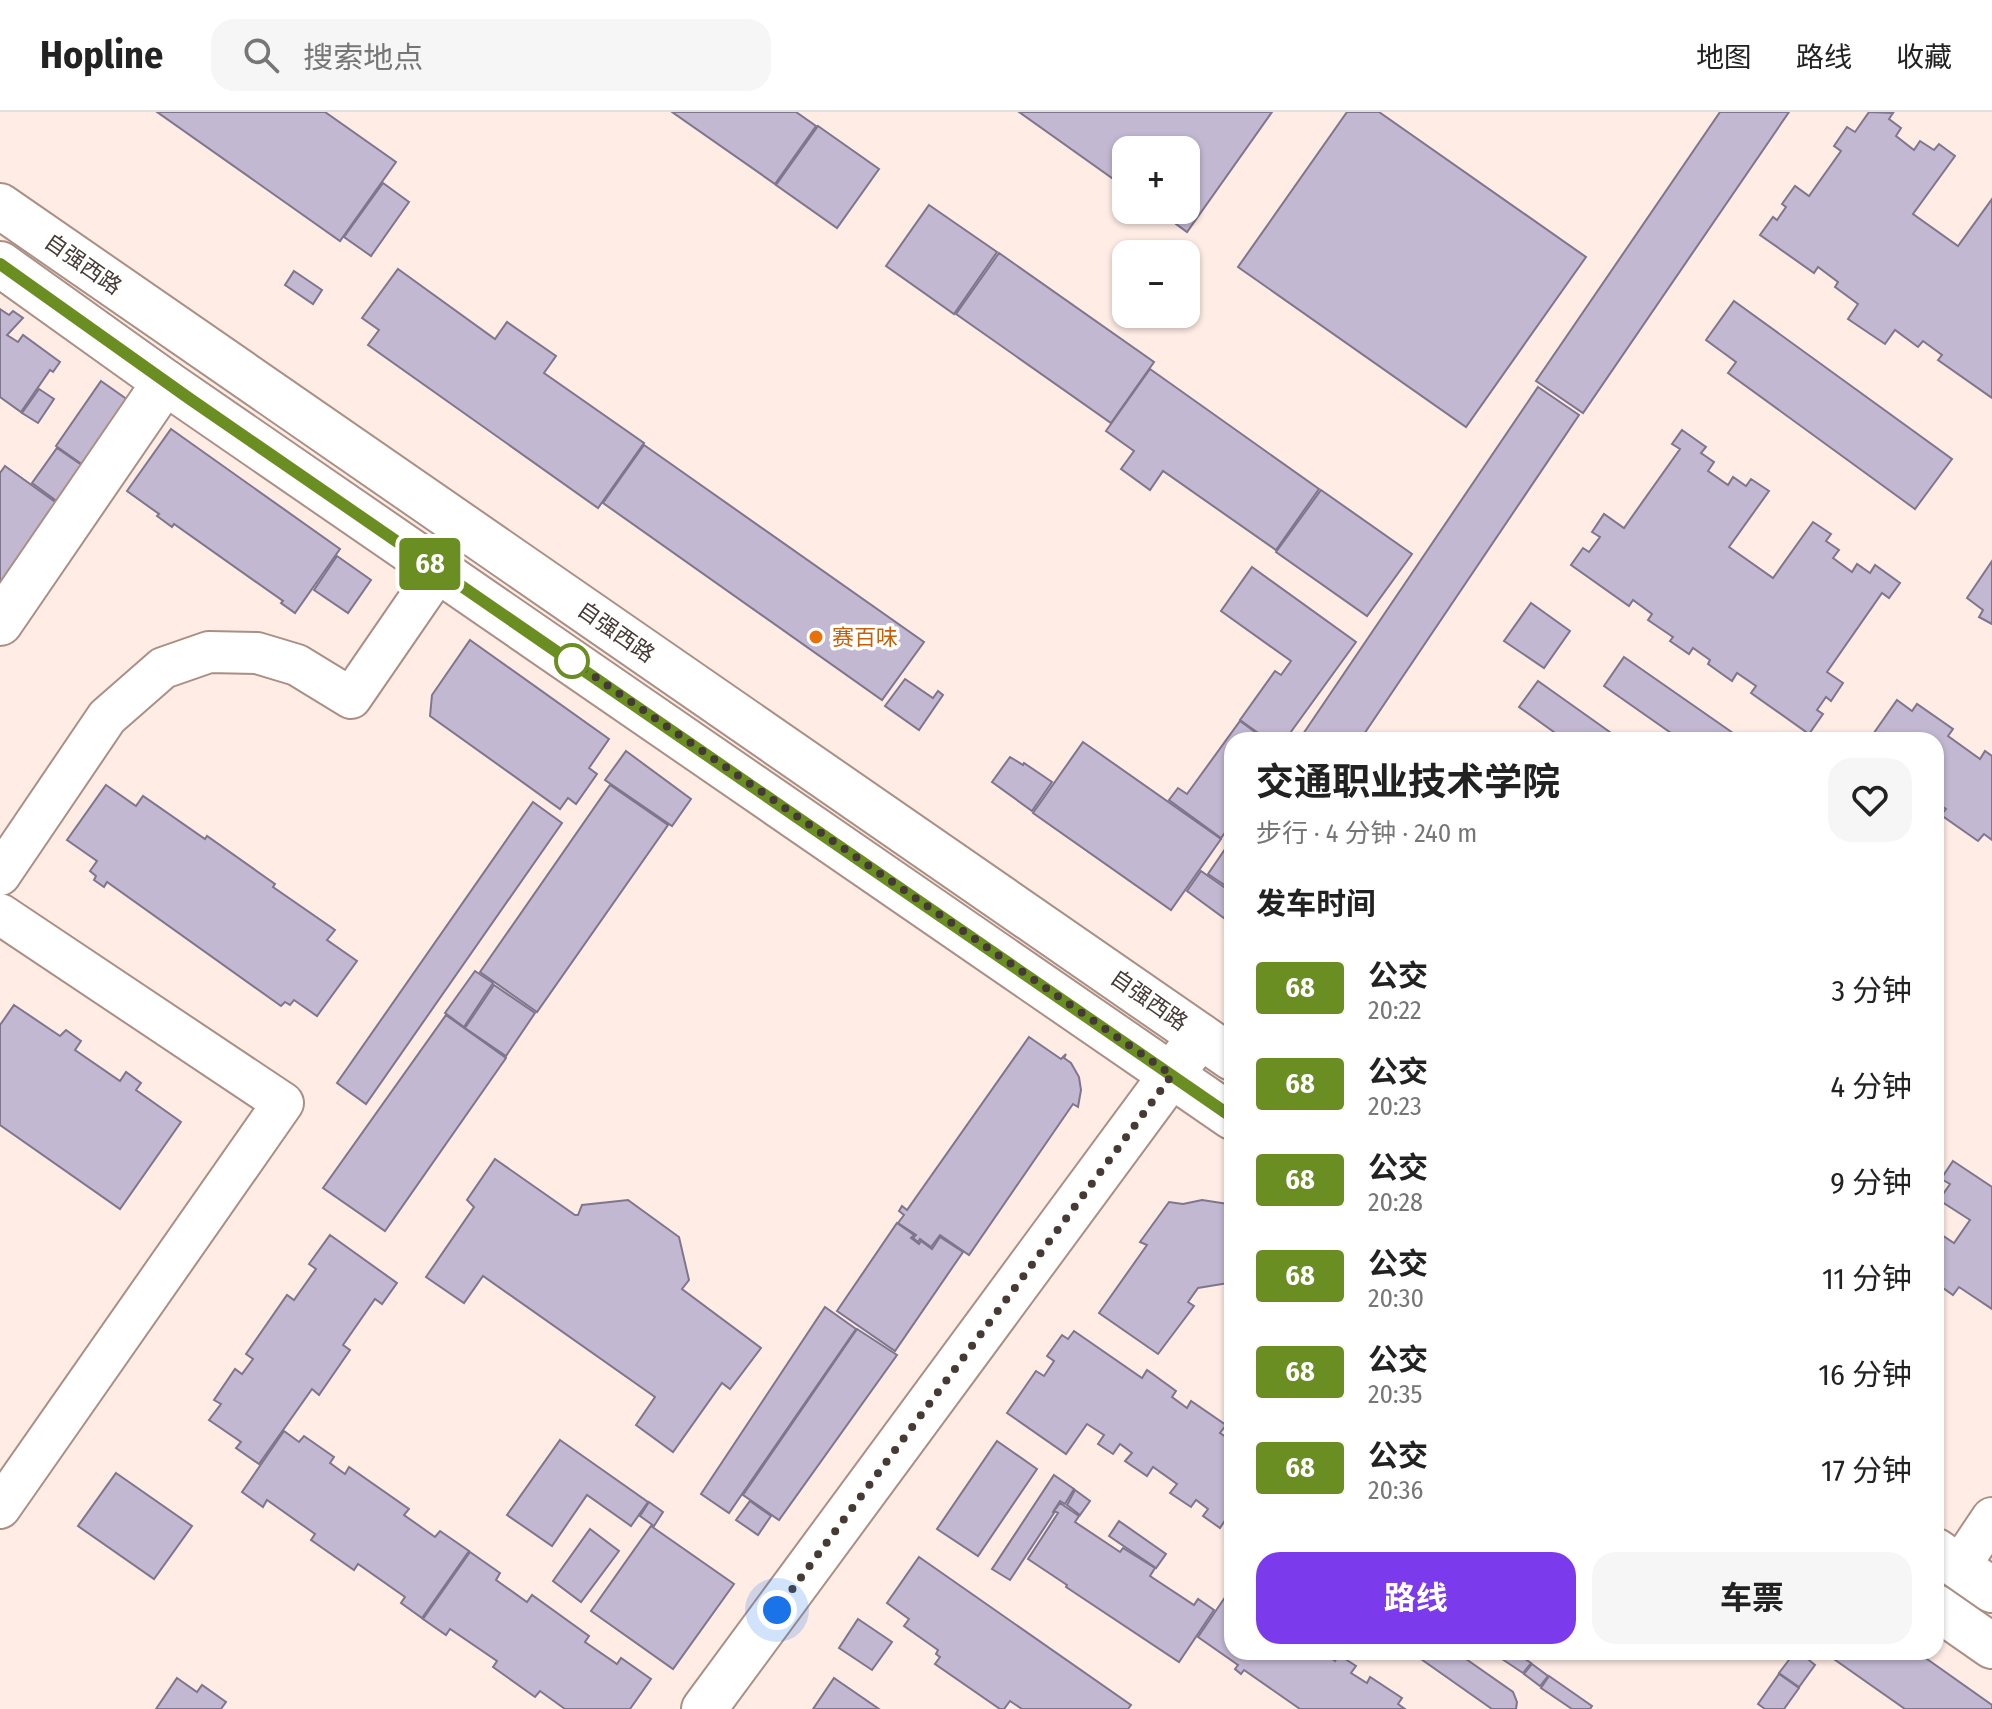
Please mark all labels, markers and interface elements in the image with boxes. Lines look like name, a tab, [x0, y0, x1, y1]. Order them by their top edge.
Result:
search box	[211, 19, 771, 91]
text: Hopline	[40, 32, 163, 78]
icon: search	[239, 33, 283, 77]
text: 搜索地点	[303, 40, 423, 76]
text: 地图	[1696, 41, 1752, 74]
text: 路线	[1796, 41, 1852, 74]
text: 收藏	[1896, 41, 1952, 74]
map controls	[1112, 136, 1200, 328]
button: +	[1112, 136, 1200, 224]
street label: 自强西路	[39, 228, 127, 300]
button: −	[1112, 240, 1200, 328]
line badge: 68	[394, 538, 466, 590]
text: 68	[415, 547, 445, 580]
street label: 自强西路	[572, 596, 660, 668]
place label: 赛百味	[832, 624, 898, 651]
marker: 赛百味	[807, 628, 825, 646]
unlabelled marker	[555, 644, 589, 678]
button: heart	[1828, 758, 1912, 842]
text: 交通职业技术学院	[1256, 759, 1560, 805]
text: 步行 · 4 分钟 · 240 m	[1256, 818, 1477, 849]
text: 发车时间	[1256, 886, 1376, 922]
text: 公交	[1368, 958, 1428, 994]
street label: 自强西路	[1105, 964, 1193, 1036]
text: 68	[1285, 971, 1315, 1004]
text: 3 分钟	[1831, 973, 1912, 1009]
text: 20:22	[1368, 995, 1421, 1026]
text: 公交	[1368, 1054, 1428, 1090]
text: 68	[1285, 1067, 1315, 1100]
text: 4 分钟	[1830, 1069, 1912, 1105]
text: 20:23	[1368, 1091, 1422, 1122]
text: 公交	[1368, 1150, 1428, 1186]
text: 68	[1285, 1163, 1315, 1196]
text: 9 分钟	[1830, 1165, 1912, 1201]
text: 20:28	[1368, 1187, 1423, 1218]
text: 公交	[1368, 1246, 1428, 1282]
text: 68	[1285, 1259, 1315, 1292]
text: 11 分钟	[1822, 1261, 1912, 1297]
text: 20:30	[1368, 1283, 1424, 1314]
text: 公交	[1368, 1342, 1428, 1378]
text: 68	[1285, 1355, 1315, 1388]
text: 16 分钟	[1818, 1357, 1912, 1393]
text: 20:35	[1368, 1379, 1422, 1410]
text: 公交	[1368, 1438, 1428, 1474]
text: 68	[1285, 1451, 1315, 1484]
text: 17 分钟	[1821, 1453, 1912, 1489]
text: 20:36	[1368, 1475, 1423, 1506]
button: 路线	[1256, 1552, 1576, 1644]
button: 车票	[1592, 1552, 1912, 1644]
your location	[757, 1590, 797, 1630]

